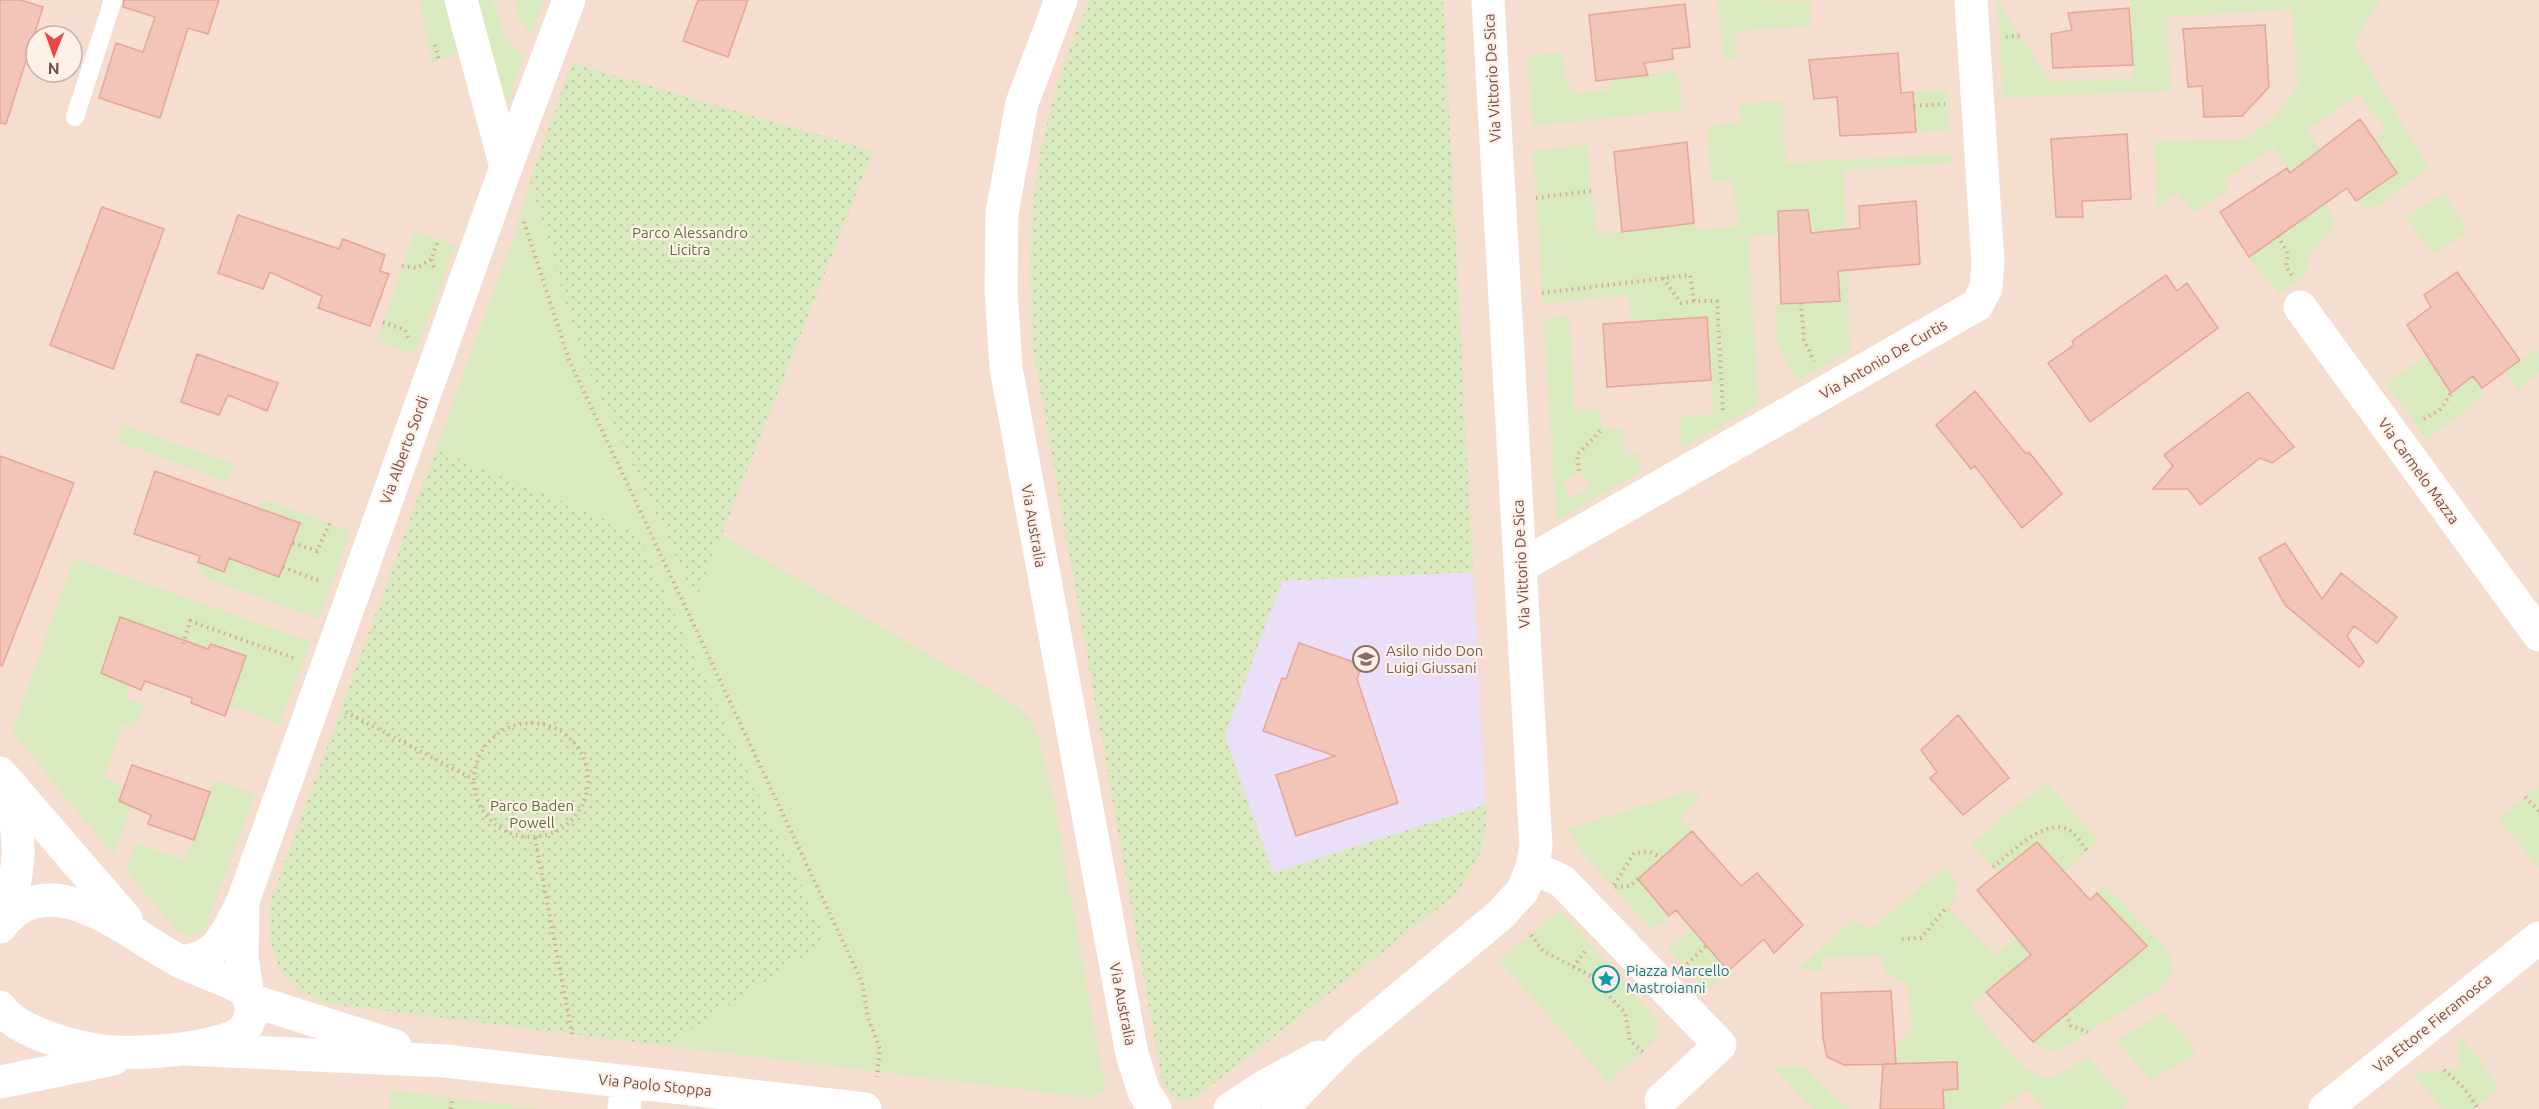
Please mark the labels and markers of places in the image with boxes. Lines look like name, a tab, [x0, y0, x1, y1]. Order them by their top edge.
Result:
place label: Asilo nido Don Luigi Giussani	[1386, 642, 1483, 676]
school or university icon: Asilo nido Don Luigi Giussani	[1351, 644, 1381, 674]
place label: Piazza Marcello Mastroianni	[1626, 962, 1730, 996]
place icon: Piazza Marcello Mastroianni	[1591, 964, 1621, 994]

